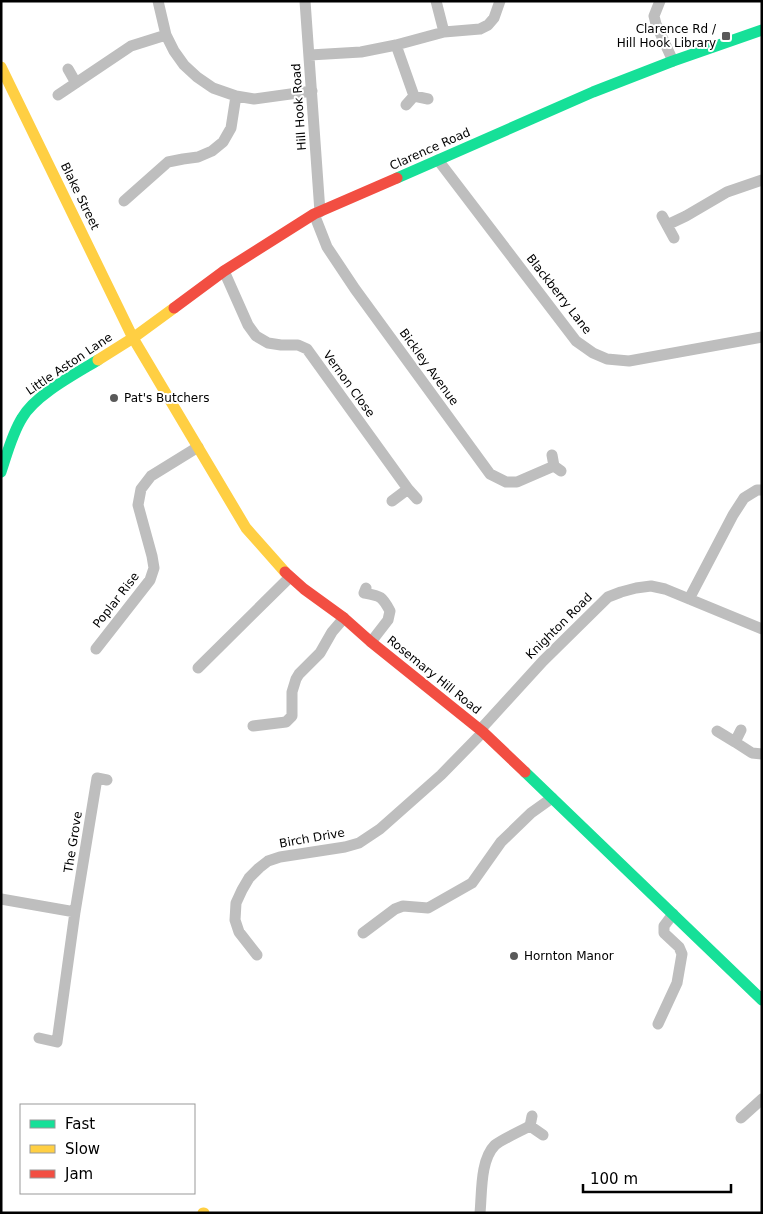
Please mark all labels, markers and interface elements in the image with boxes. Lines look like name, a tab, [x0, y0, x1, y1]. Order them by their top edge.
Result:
place label: Clarence Rd / Hill Hook Library	[617, 22, 717, 50]
marker: Clarence Rd / Hill Hook Library	[720, 30, 732, 42]
street label: Hill Hook Road	[289, 63, 309, 151]
street label: Clarence Road	[388, 125, 472, 173]
street label: Blake Street	[58, 160, 102, 232]
street label: Blackberry Lane	[524, 251, 594, 337]
street label: Bickley Avenue	[396, 326, 462, 408]
street label: Little Aston Lane	[23, 330, 115, 398]
street label: Vernon Close	[320, 348, 378, 420]
place label: Pat's Butchers	[124, 391, 209, 405]
marker: Pat's Butchers	[108, 392, 120, 404]
street label: Poplar Rise	[90, 569, 142, 631]
street label: Knighton Road	[523, 590, 595, 662]
street label: Rosemary Hill Road	[384, 633, 484, 717]
street label: The Grove	[61, 810, 85, 875]
street label: Birch Drive	[278, 825, 346, 851]
place label: Hornton Manor	[524, 949, 614, 963]
marker: Hornton Manor	[508, 950, 520, 962]
legend	[20, 1104, 195, 1194]
text: Fast	[65, 1115, 95, 1133]
text: Slow	[65, 1140, 100, 1158]
scale bar	[583, 1162, 730, 1194]
text: Jam	[64, 1165, 93, 1183]
text: 100 m	[590, 1170, 638, 1188]

